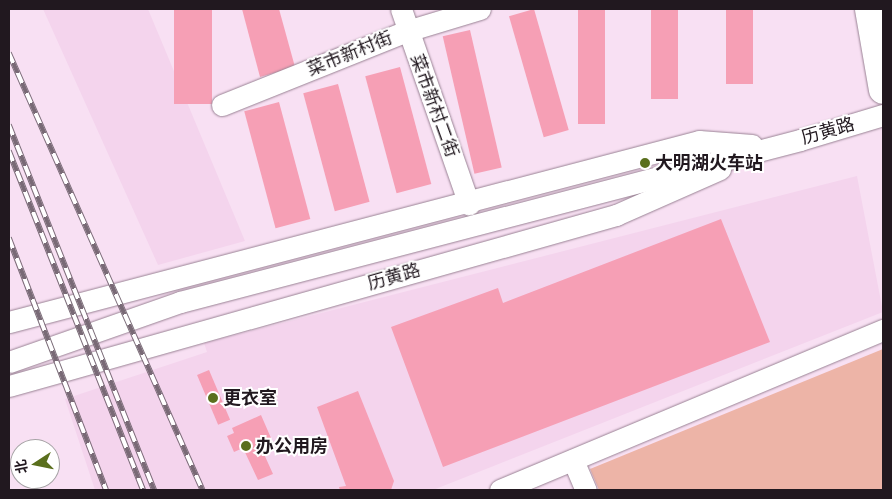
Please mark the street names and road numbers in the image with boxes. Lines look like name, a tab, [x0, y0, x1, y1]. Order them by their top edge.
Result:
street label: 菜市新村街	[304, 27, 396, 81]
street label: 菜市新村二街	[405, 52, 463, 160]
street label: 历黄路	[799, 113, 857, 149]
street label: 历黄路	[365, 259, 423, 295]

